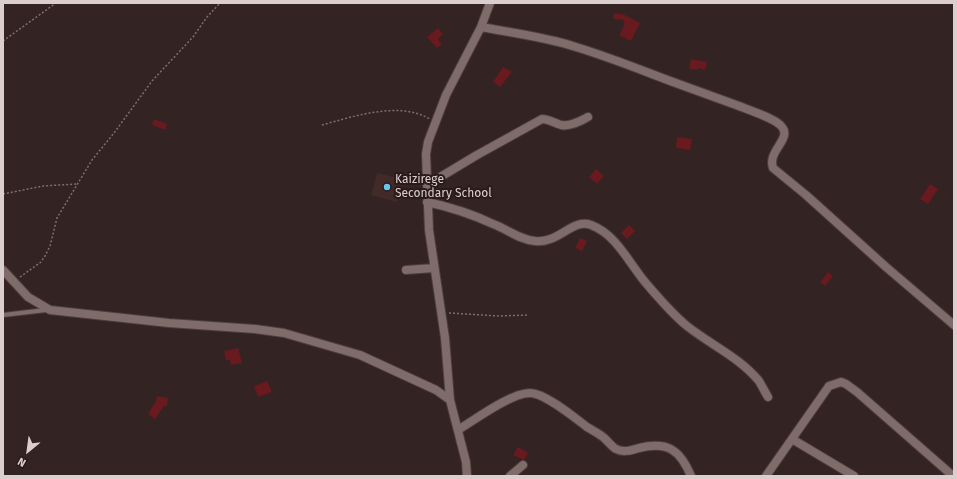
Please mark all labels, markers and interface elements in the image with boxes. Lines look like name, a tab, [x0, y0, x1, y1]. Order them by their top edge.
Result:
place label: Kaizirege Secondary School	[395, 173, 492, 201]
marker: Kaizirege Secondary School	[382, 182, 392, 192]
north arrow	[8, 431, 48, 471]
text: N	[16, 454, 28, 469]

